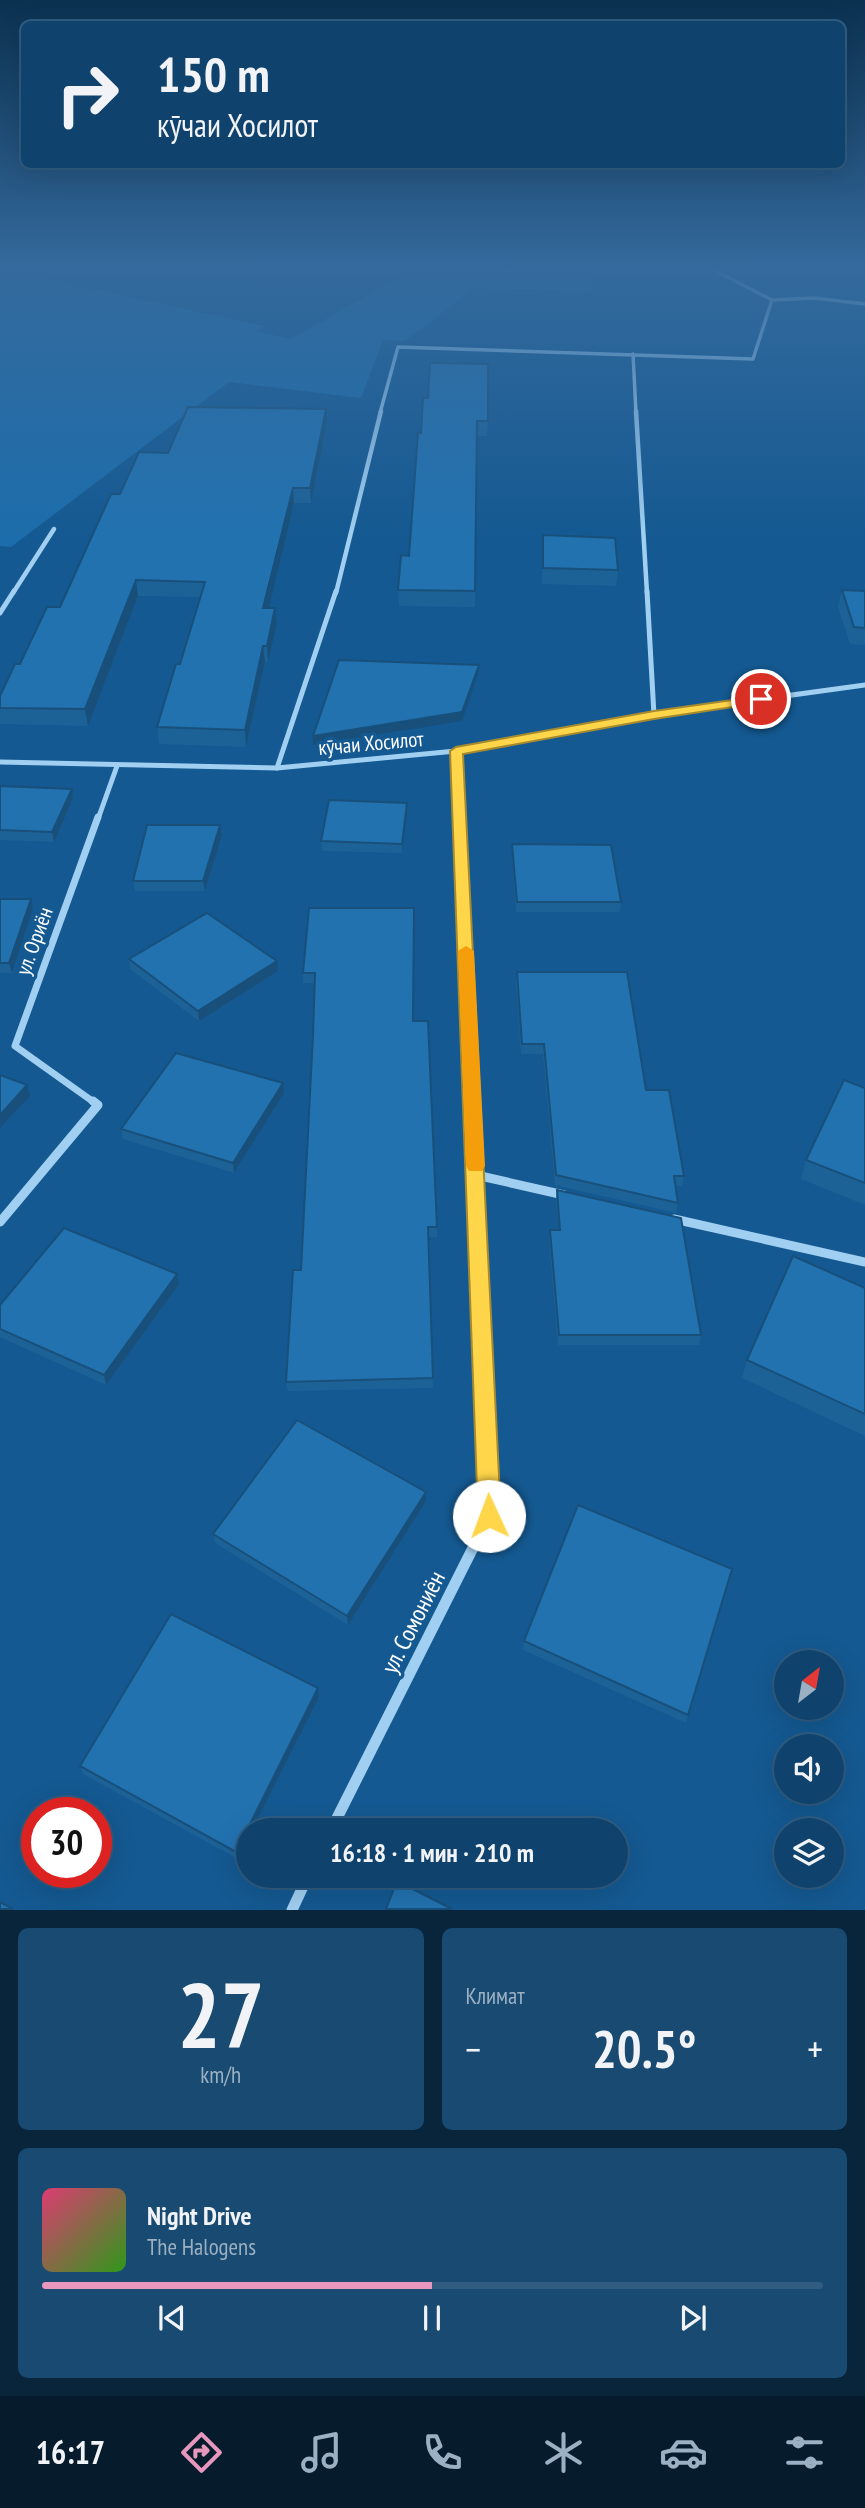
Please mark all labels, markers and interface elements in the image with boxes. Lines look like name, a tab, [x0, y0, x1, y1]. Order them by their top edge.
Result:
text: 150 m	[157, 42, 270, 106]
icon: right	[42, 49, 133, 140]
text: кӯчаи Хосилот	[157, 104, 318, 146]
pin	[731, 669, 791, 729]
icon: arrive	[742, 680, 780, 718]
street label: кӯчаи Хосилот	[317, 725, 425, 761]
street label: ул. Ориён	[9, 903, 59, 979]
position arrow	[452, 1479, 526, 1553]
street label: ул. Сомониён	[374, 1565, 452, 1679]
north arrow	[774, 1650, 844, 1720]
map controls	[774, 1650, 844, 1888]
button: sound	[774, 1734, 844, 1804]
speed limit sign: 30	[21, 1797, 112, 1888]
button: layers	[774, 1818, 844, 1888]
text: 16:18 · 1 мин · 210 m	[330, 1836, 534, 1869]
text: 27	[177, 1955, 264, 2073]
text: Климат	[466, 1981, 525, 2010]
text: 20.5°	[592, 2015, 697, 2082]
text: −	[466, 2024, 481, 2073]
text: +	[807, 2024, 823, 2073]
text: km/h	[200, 2060, 241, 2089]
text: Night Drive	[147, 2199, 252, 2232]
text: The Halogens	[147, 2232, 256, 2261]
icon: previous	[153, 2299, 191, 2337]
icon: pause	[413, 2299, 451, 2337]
icon: next	[674, 2299, 712, 2337]
icon: directions	[177, 2428, 226, 2477]
icon: music	[297, 2428, 346, 2477]
icon: phone	[418, 2428, 467, 2477]
icon: climate	[539, 2428, 588, 2477]
icon: car	[659, 2428, 708, 2477]
icon: filters	[780, 2428, 829, 2477]
text: 16:17	[36, 2431, 105, 2473]

